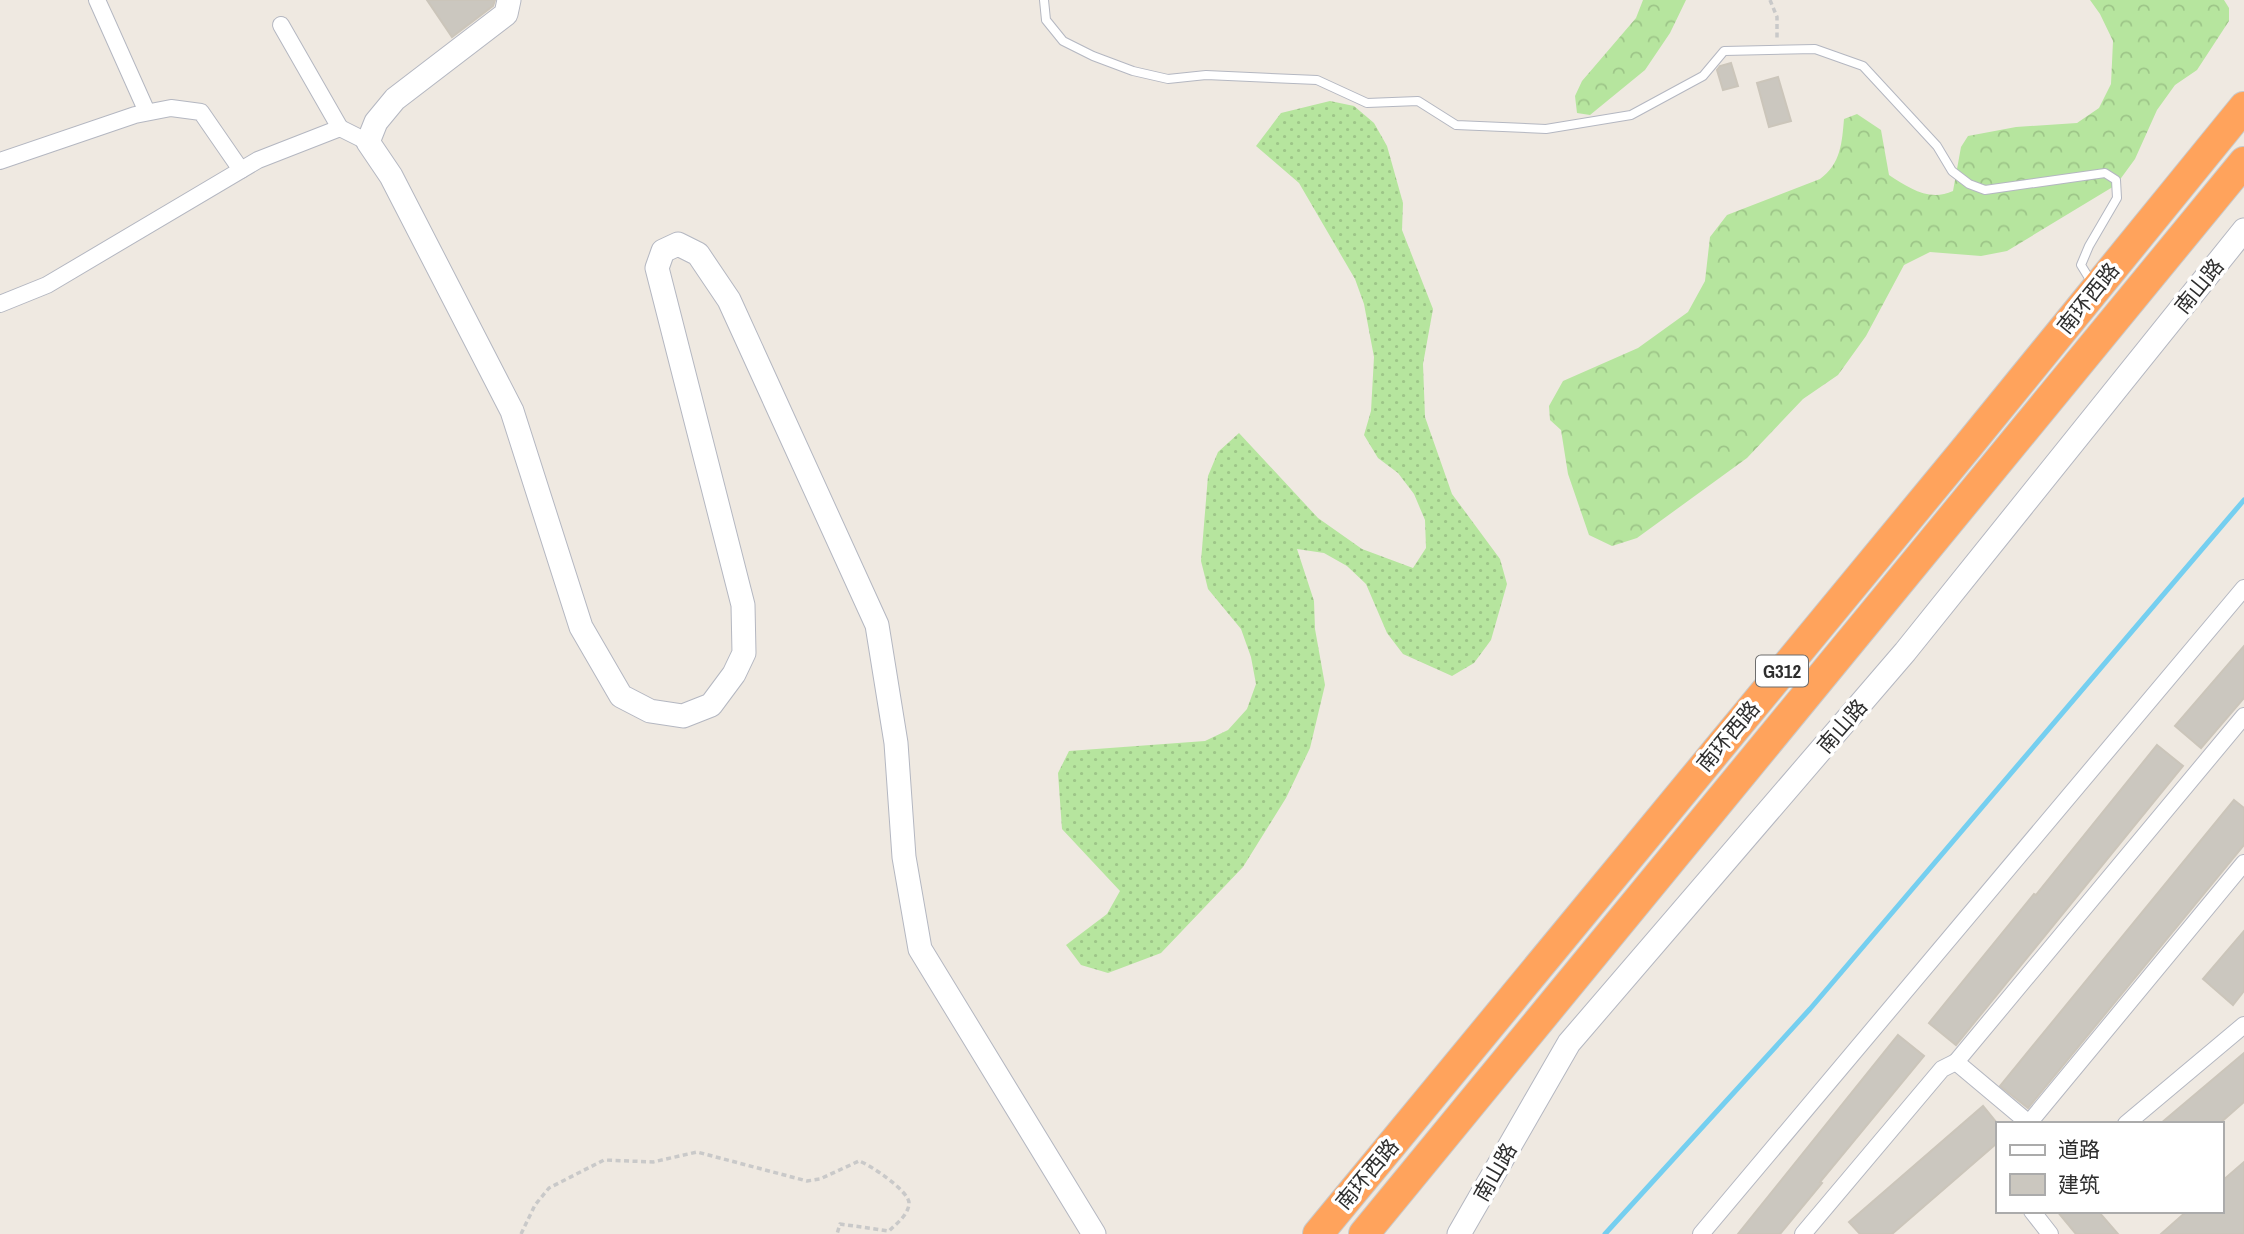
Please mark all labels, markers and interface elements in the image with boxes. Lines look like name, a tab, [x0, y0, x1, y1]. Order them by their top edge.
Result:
street label: 南山路	[2168, 252, 2230, 320]
street label: 南环西路	[2050, 256, 2126, 340]
road number: G312	[1756, 656, 1808, 686]
street label: 南山路	[1810, 693, 1874, 759]
street label: 南环西路	[1690, 695, 1766, 777]
legend	[1996, 1122, 2223, 1213]
street label: 南环西路	[1329, 1133, 1405, 1215]
text: 道路	[2058, 1135, 2100, 1164]
street label: 南山路	[1467, 1137, 1523, 1207]
text: 建筑	[2058, 1170, 2100, 1199]

